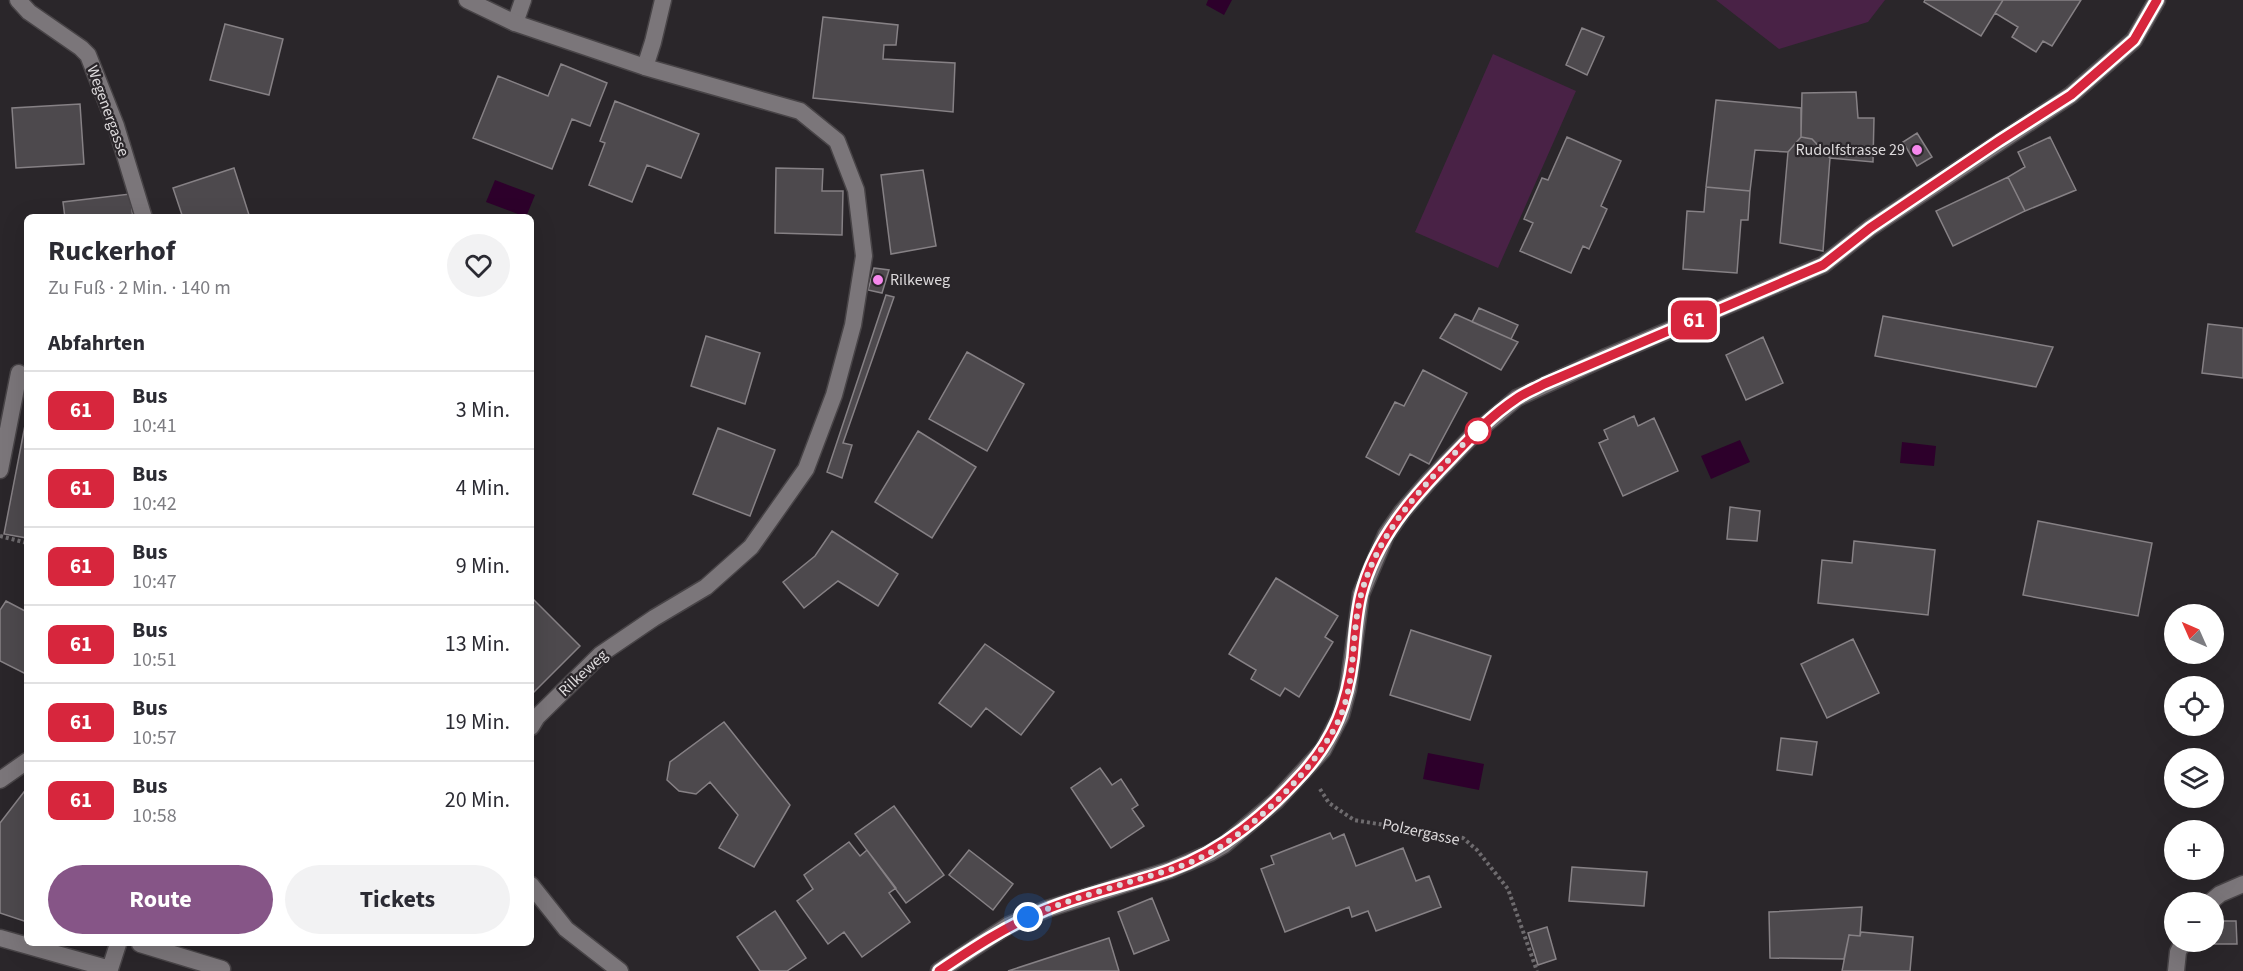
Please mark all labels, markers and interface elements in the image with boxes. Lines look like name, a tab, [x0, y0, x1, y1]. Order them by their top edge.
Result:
street label: Wegenergasse	[81, 62, 135, 160]
place label: Rudolfstrasse 29	[1795, 139, 1905, 161]
marker: Rudolfstrasse 29	[1910, 143, 1924, 157]
text: Ruckerhof	[48, 231, 175, 271]
button: heart	[447, 234, 510, 297]
place label: Rilkeweg	[890, 269, 950, 291]
marker: Rilkeweg	[871, 273, 885, 287]
text: Zu Fuß · 2 Min. · 140 m	[48, 274, 231, 302]
line badge: 61	[1667, 300, 1721, 340]
text: 61	[1683, 305, 1705, 335]
text: Abfahrten	[48, 327, 145, 359]
text: Bus	[132, 380, 168, 412]
text: 3 Min.	[456, 394, 510, 426]
text: 61	[70, 395, 92, 425]
text: 10:41	[132, 412, 177, 440]
unlabelled marker	[1465, 418, 1491, 444]
text: Bus	[132, 458, 168, 490]
text: 4 Min.	[456, 472, 510, 504]
text: 61	[70, 473, 92, 503]
text: 10:42	[132, 490, 177, 518]
text: Bus	[132, 536, 168, 568]
text: 9 Min.	[456, 550, 510, 582]
text: 61	[70, 551, 92, 581]
text: 10:47	[132, 568, 177, 596]
north arrow	[2164, 604, 2224, 664]
map controls	[2164, 604, 2224, 952]
text: Bus	[132, 614, 168, 646]
text: 13 Min.	[445, 628, 510, 660]
text: 61	[70, 629, 92, 659]
street label: Rilkeweg	[554, 644, 612, 702]
text: 10:51	[132, 646, 177, 674]
button: locate	[2164, 676, 2224, 736]
text: Bus	[132, 692, 168, 724]
text: 19 Min.	[445, 706, 510, 738]
text: 61	[70, 707, 92, 737]
text: 10:57	[132, 724, 177, 752]
button: layers	[2164, 748, 2224, 808]
text: Bus	[132, 770, 168, 802]
text: 20 Min.	[445, 784, 510, 816]
text: 61	[70, 785, 92, 815]
text: 10:58	[132, 802, 177, 830]
street label: Polzergasse	[1380, 813, 1462, 851]
button: +	[2164, 820, 2224, 880]
button: Route	[48, 865, 273, 934]
button: Tickets	[285, 865, 510, 934]
button: −	[2164, 892, 2224, 952]
your location	[1013, 902, 1043, 932]

